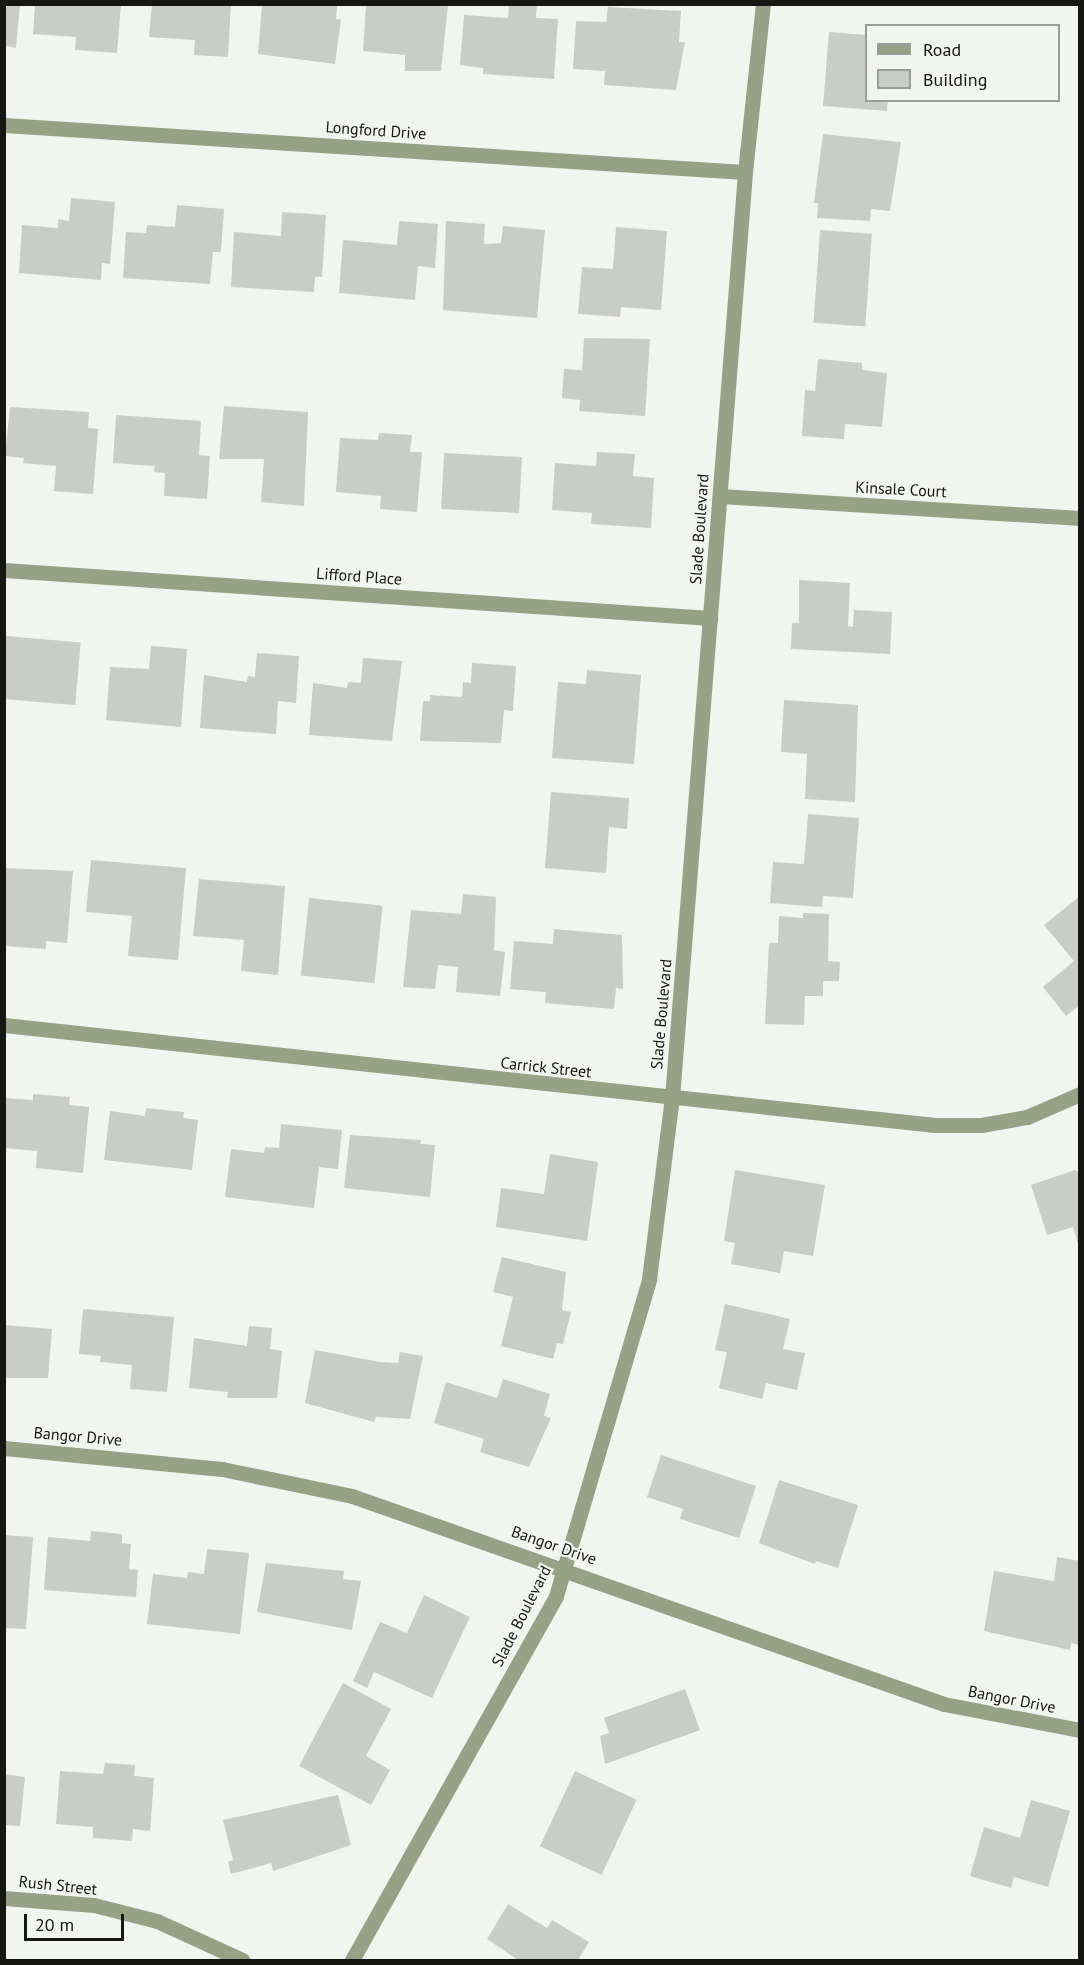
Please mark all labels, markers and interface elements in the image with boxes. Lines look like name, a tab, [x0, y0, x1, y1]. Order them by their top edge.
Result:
legend	[865, 24, 1060, 102]
text: Road	[923, 38, 961, 61]
text: Building	[923, 68, 987, 91]
street label: Longford Drive	[325, 117, 427, 143]
street label: Slade Boulevard	[686, 473, 712, 585]
street label: Kinsale Court	[855, 477, 947, 501]
street label: Lifford Place	[315, 563, 403, 589]
street label: Slade Boulevard	[647, 958, 675, 1070]
street label: Carrick Street	[499, 1053, 593, 1081]
street label: Bangor Drive	[33, 1423, 123, 1449]
street label: Bangor Drive	[509, 1521, 599, 1569]
street label: Slade Boulevard	[487, 1562, 555, 1670]
street label: Bangor Drive	[967, 1681, 1057, 1717]
street label: Rush Street	[18, 1871, 98, 1899]
scale bar	[27, 1902, 128, 1940]
text: 20 m	[35, 1913, 74, 1936]

